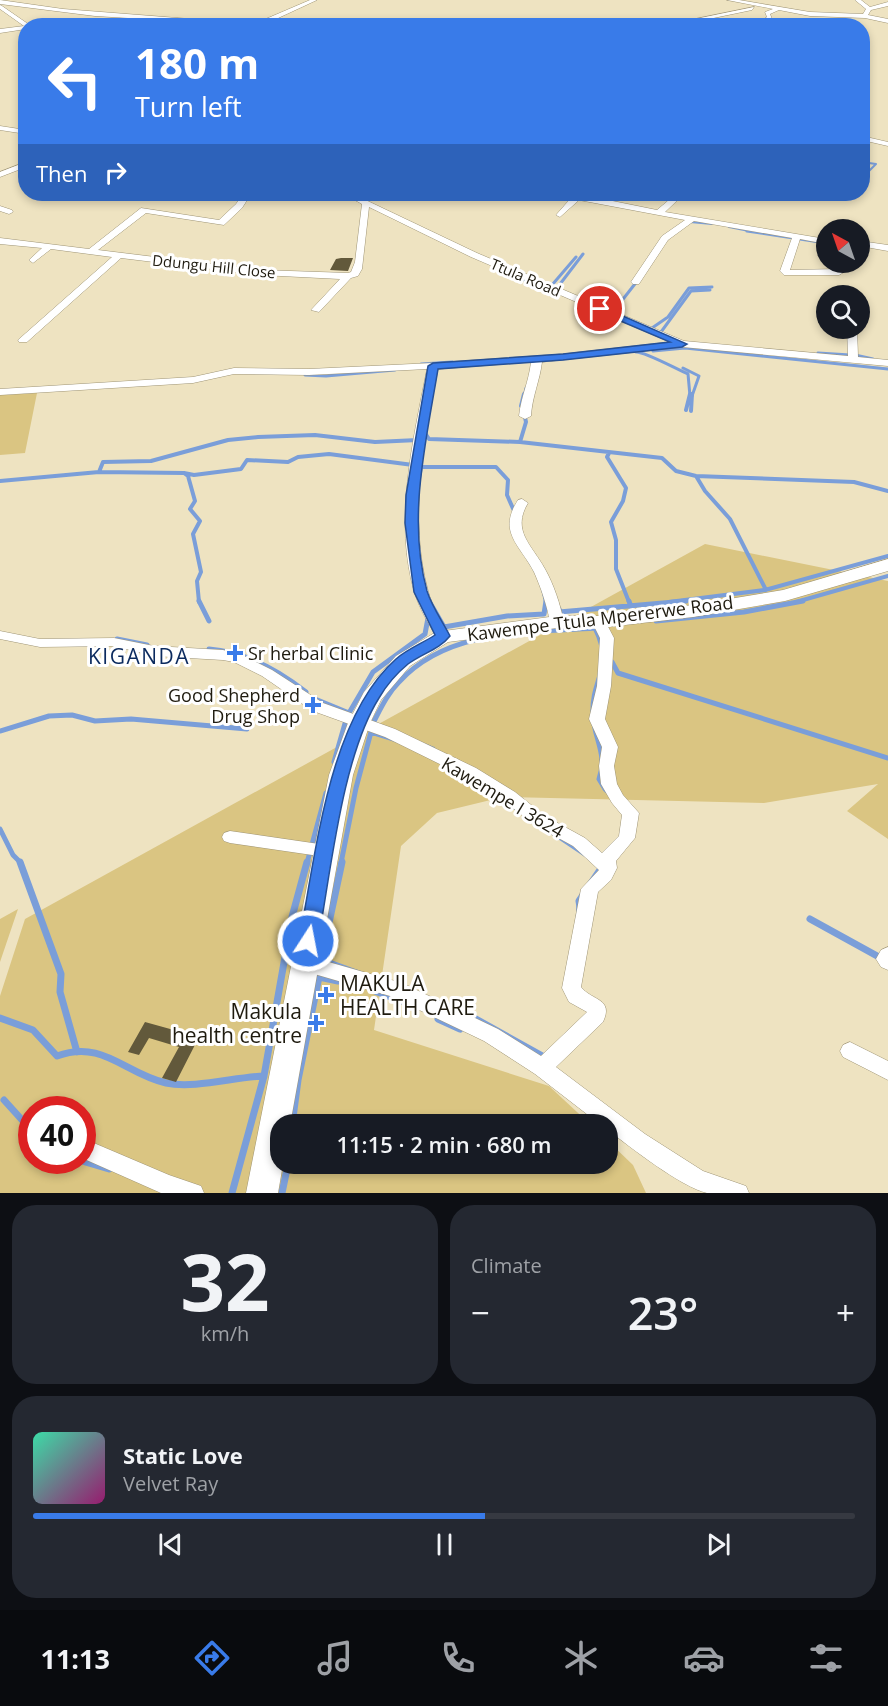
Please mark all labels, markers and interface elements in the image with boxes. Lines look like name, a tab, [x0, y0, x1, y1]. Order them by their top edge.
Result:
text: 180 m	[135, 34, 259, 91]
icon: left	[36, 42, 114, 120]
text: Turn left	[135, 88, 242, 125]
icon: right	[99, 156, 132, 189]
text: Then	[36, 158, 87, 188]
north arrow	[816, 219, 870, 273]
map controls	[816, 219, 870, 339]
street label: Ddungu Hill Close	[151, 250, 277, 282]
street label: Ttula Road	[488, 253, 564, 301]
pin	[574, 283, 625, 334]
button: search	[816, 285, 870, 339]
icon: arrive	[583, 292, 616, 325]
street label: Kawempe Ttula Mpererwe Road	[466, 590, 734, 646]
place label: Sr herbal Clinic	[248, 641, 374, 665]
district label: KIGANDA	[88, 642, 190, 670]
marker: Sr herbal Clinic	[226, 644, 244, 662]
place label: Good Shepherd Drug Shop	[168, 683, 300, 728]
marker: Good Shepherd Drug Shop	[304, 696, 322, 714]
street label: Kawempe I 3624	[437, 751, 569, 843]
position arrow	[276, 909, 340, 973]
place label: MAKULA HEALTH CARE	[340, 969, 475, 1021]
marker: MAKULA HEALTH CARE	[317, 986, 335, 1004]
place label: Makula health centre	[172, 997, 302, 1049]
marker: Makula health centre	[307, 1014, 325, 1032]
speed limit sign: 40	[18, 1096, 96, 1174]
text: 11:15 · 2 min · 680 m	[336, 1129, 552, 1159]
text: 32	[180, 1228, 270, 1334]
text: Climate	[471, 1252, 542, 1279]
text: 23°	[628, 1282, 698, 1343]
text: −	[471, 1290, 490, 1335]
text: +	[836, 1290, 855, 1335]
text: km/h	[201, 1320, 249, 1347]
text: Static Love	[123, 1440, 243, 1470]
text: Velvet Ray	[123, 1470, 218, 1497]
icon: previous	[154, 1528, 187, 1561]
icon: pause	[428, 1528, 461, 1561]
icon: next	[702, 1528, 735, 1561]
icon: directions	[191, 1637, 233, 1679]
icon: music	[314, 1637, 356, 1679]
icon: phone	[437, 1637, 479, 1679]
icon: climate	[560, 1637, 602, 1679]
icon: car	[683, 1637, 725, 1679]
icon: filters	[805, 1637, 847, 1679]
text: 11:13	[40, 1640, 110, 1677]

